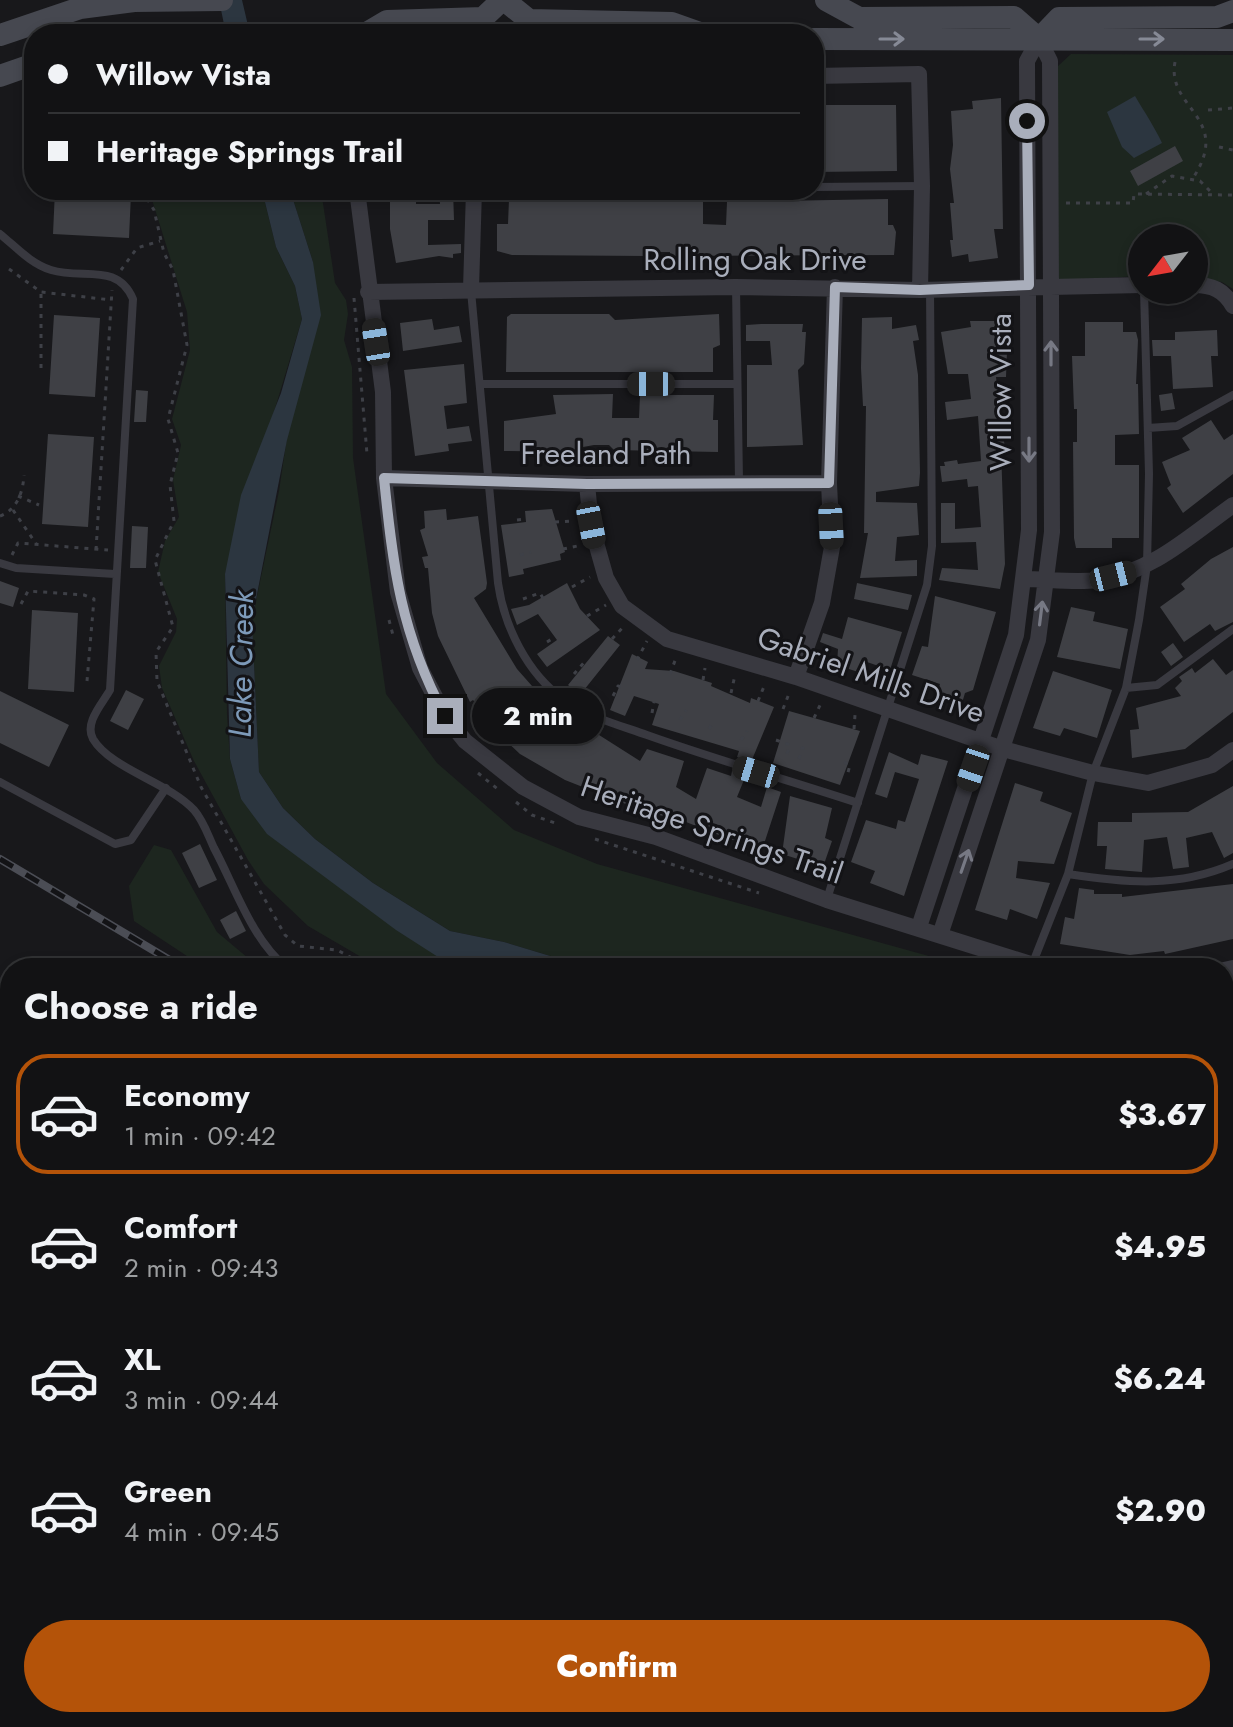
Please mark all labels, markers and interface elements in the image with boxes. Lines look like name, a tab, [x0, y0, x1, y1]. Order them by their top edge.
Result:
one-way arrow	[878, 31, 905, 47]
one-way arrow	[1138, 32, 1165, 47]
text: Willow Vista	[96, 53, 271, 96]
route start	[1009, 103, 1045, 139]
text: Heritage Springs Trail	[96, 130, 403, 173]
north arrow	[1128, 224, 1208, 304]
map controls	[1128, 224, 1208, 304]
street label: Rolling Oak Drive	[643, 238, 867, 281]
street label: Willow Vista	[979, 313, 1022, 471]
car	[360, 316, 392, 368]
one-way arrow	[1043, 340, 1059, 367]
car	[627, 372, 675, 396]
street label: Freeland Path	[520, 432, 692, 475]
one-way arrow	[1021, 436, 1037, 463]
car	[575, 499, 607, 551]
car	[818, 501, 844, 551]
car	[1087, 559, 1139, 593]
water label: Lake Creek	[217, 588, 265, 738]
one-way arrow	[1034, 600, 1049, 627]
street label: Gabriel Mills Drive	[752, 615, 991, 734]
callout: 2 min	[473, 688, 605, 744]
text: 2 min	[503, 697, 573, 735]
route end	[427, 698, 463, 734]
car	[954, 741, 992, 795]
car	[730, 754, 782, 790]
street label: Heritage Springs Trail	[575, 764, 849, 895]
one-way arrow	[959, 848, 974, 873]
text: Choose a ride	[24, 980, 258, 1032]
text: Economy	[124, 1074, 250, 1117]
icon: car	[28, 1078, 100, 1150]
text: $3.67	[1119, 1093, 1206, 1136]
text: 1 min · 09:42	[124, 1117, 276, 1155]
text: Comfort	[124, 1206, 237, 1249]
icon: car	[28, 1210, 100, 1282]
text: $4.95	[1114, 1225, 1206, 1268]
text: 2 min · 09:43	[124, 1249, 278, 1287]
text: XL	[124, 1338, 160, 1381]
icon: car	[28, 1342, 100, 1414]
text: $6.24	[1114, 1357, 1206, 1400]
text: 3 min · 09:44	[124, 1381, 279, 1419]
text: Green	[124, 1470, 212, 1513]
icon: car	[28, 1474, 100, 1546]
text: $2.90	[1115, 1489, 1206, 1532]
text: 4 min · 09:45	[124, 1513, 279, 1551]
button: Confirm	[24, 1620, 1210, 1712]

